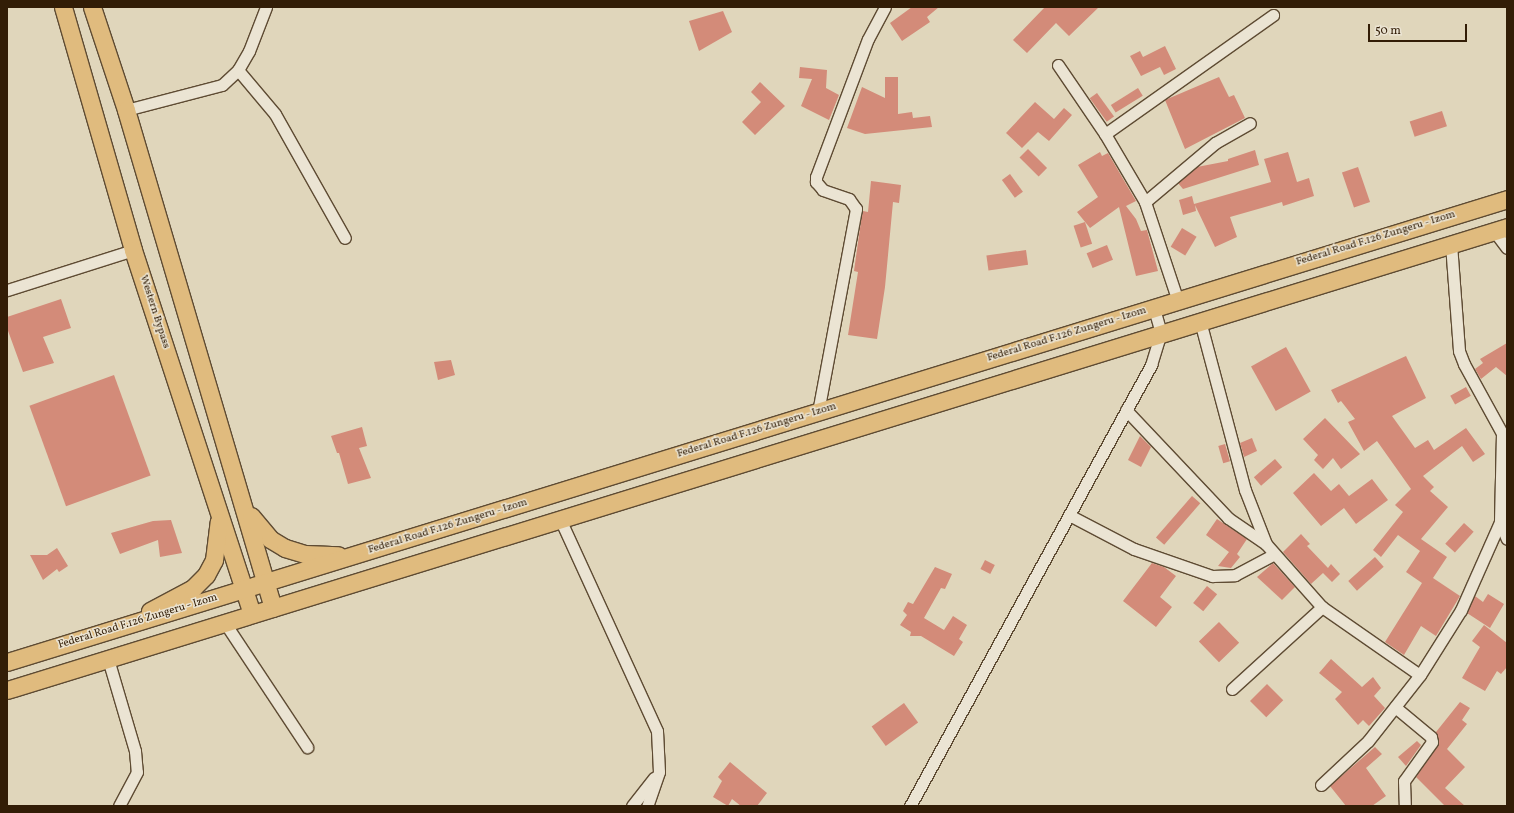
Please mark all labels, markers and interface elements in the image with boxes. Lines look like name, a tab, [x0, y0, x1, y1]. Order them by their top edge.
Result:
scale bar	[1370, 16, 1469, 42]
text: 50 m	[1375, 23, 1401, 39]
street label: Federal Road F.126 Zungeru - Izom	[1295, 208, 1457, 270]
street label: Western Bypass	[136, 274, 172, 350]
street label: Federal Road F.126 Zungeru - Izom	[986, 304, 1148, 366]
street label: Federal Road F.126 Zungeru - Izom	[676, 400, 838, 462]
street label: Federal Road F.126 Zungeru - Izom	[367, 496, 529, 558]
street label: Federal Road F.126 Zungeru - Izom	[57, 591, 219, 653]

